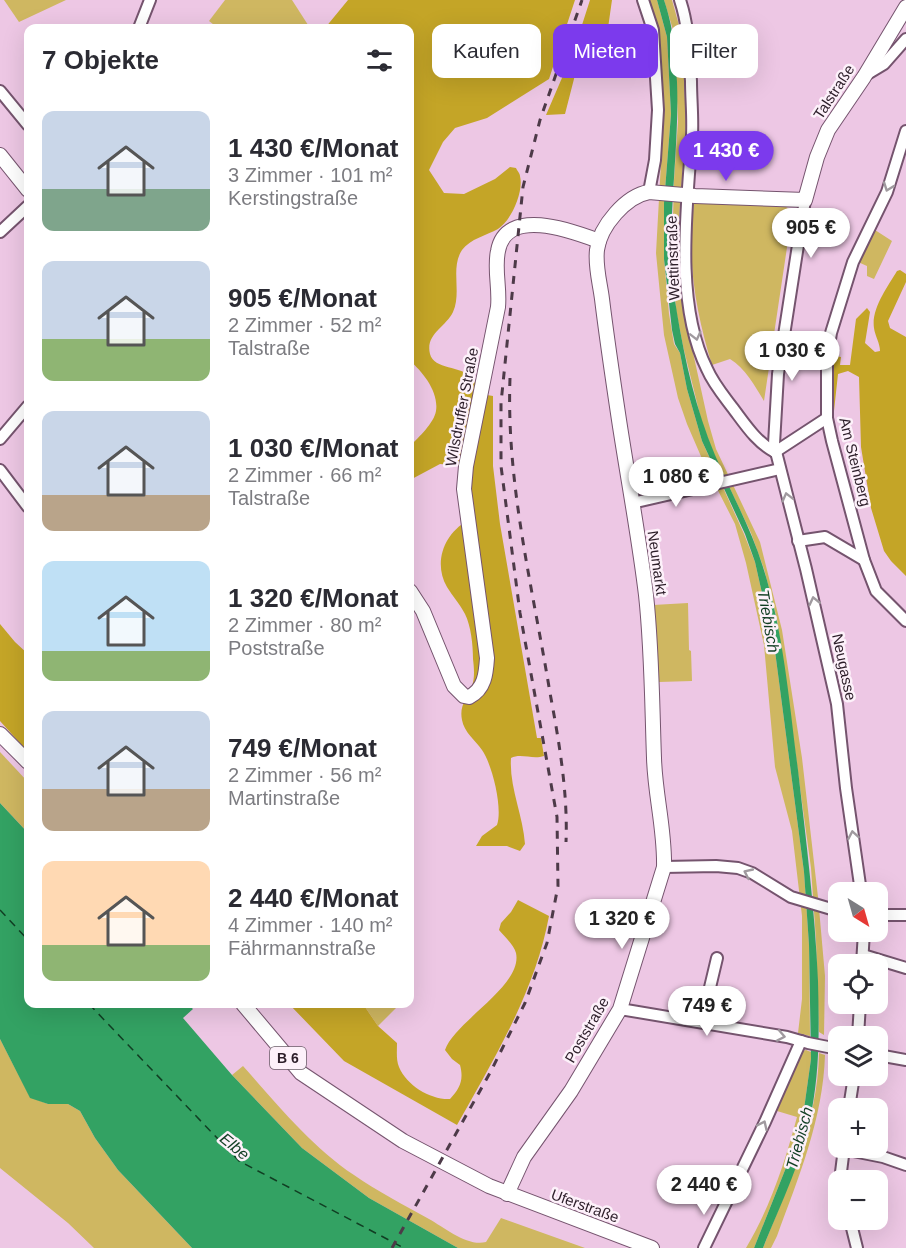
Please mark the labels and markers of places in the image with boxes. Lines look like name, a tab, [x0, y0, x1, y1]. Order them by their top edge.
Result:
pin: 1 430 €	[671, 131, 781, 182]
pin: 905 €	[769, 208, 853, 259]
pin: 1 030 €	[737, 331, 847, 382]
pin: 1 080 €	[621, 457, 731, 508]
pin: 1 320 €	[567, 899, 677, 950]
pin: 749 €	[665, 986, 749, 1037]
pin: 2 440 €	[649, 1165, 759, 1216]

